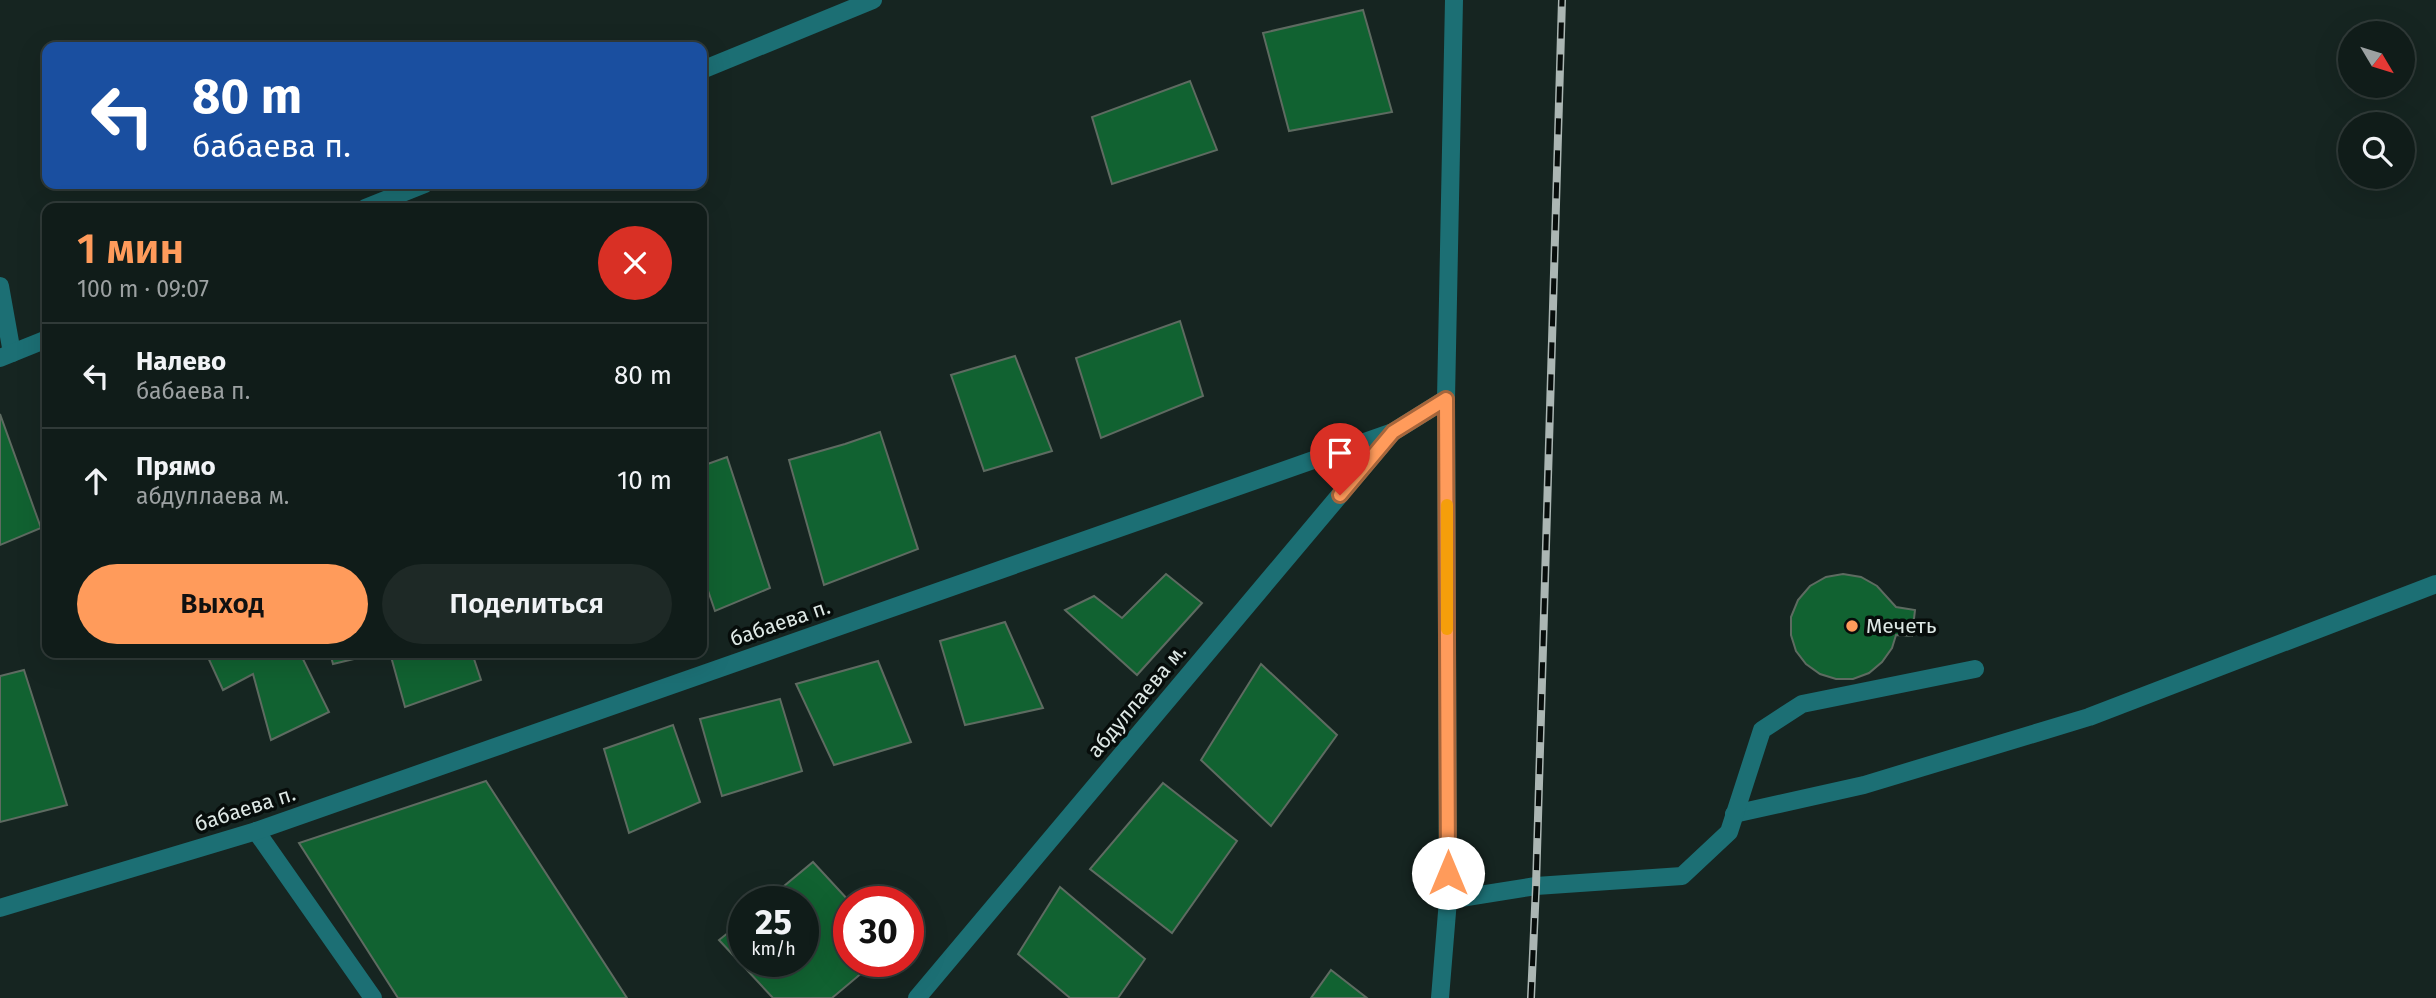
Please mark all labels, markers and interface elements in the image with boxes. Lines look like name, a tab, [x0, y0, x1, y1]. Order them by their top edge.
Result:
north arrow	[2338, 21, 2415, 98]
map controls	[2338, 21, 2415, 189]
text: 80 m	[192, 67, 302, 126]
icon: left	[77, 70, 168, 161]
button: search	[2338, 112, 2415, 189]
text: бабаева п.	[192, 127, 351, 165]
text: 1 мин	[77, 224, 184, 274]
button: close	[598, 226, 672, 300]
text: 100 m · 09:07	[77, 275, 209, 303]
text: Налево	[136, 346, 226, 377]
icon: left	[77, 357, 115, 395]
text: 80 m	[614, 360, 672, 391]
text: бабаева п.	[136, 377, 250, 405]
pin	[1310, 423, 1370, 495]
icon: arrive	[1321, 434, 1359, 472]
text: Прямо	[136, 451, 216, 482]
icon: ahead	[77, 462, 115, 500]
text: 10 m	[617, 465, 672, 496]
text: абдуллаева м.	[136, 482, 289, 510]
button: Выход	[77, 564, 368, 644]
button: Поделиться	[382, 564, 672, 644]
street label: бабаева п.	[726, 594, 834, 652]
place label: Мечеть	[1866, 613, 1937, 639]
marker: Мечеть	[1844, 618, 1860, 634]
street label: абдуллаева м.	[1082, 639, 1192, 763]
street label: бабаева п.	[191, 781, 299, 837]
position arrow	[1411, 836, 1485, 910]
speed limit sign: 30	[833, 886, 924, 977]
text: 25	[755, 901, 792, 943]
text: km/h	[751, 938, 796, 960]

